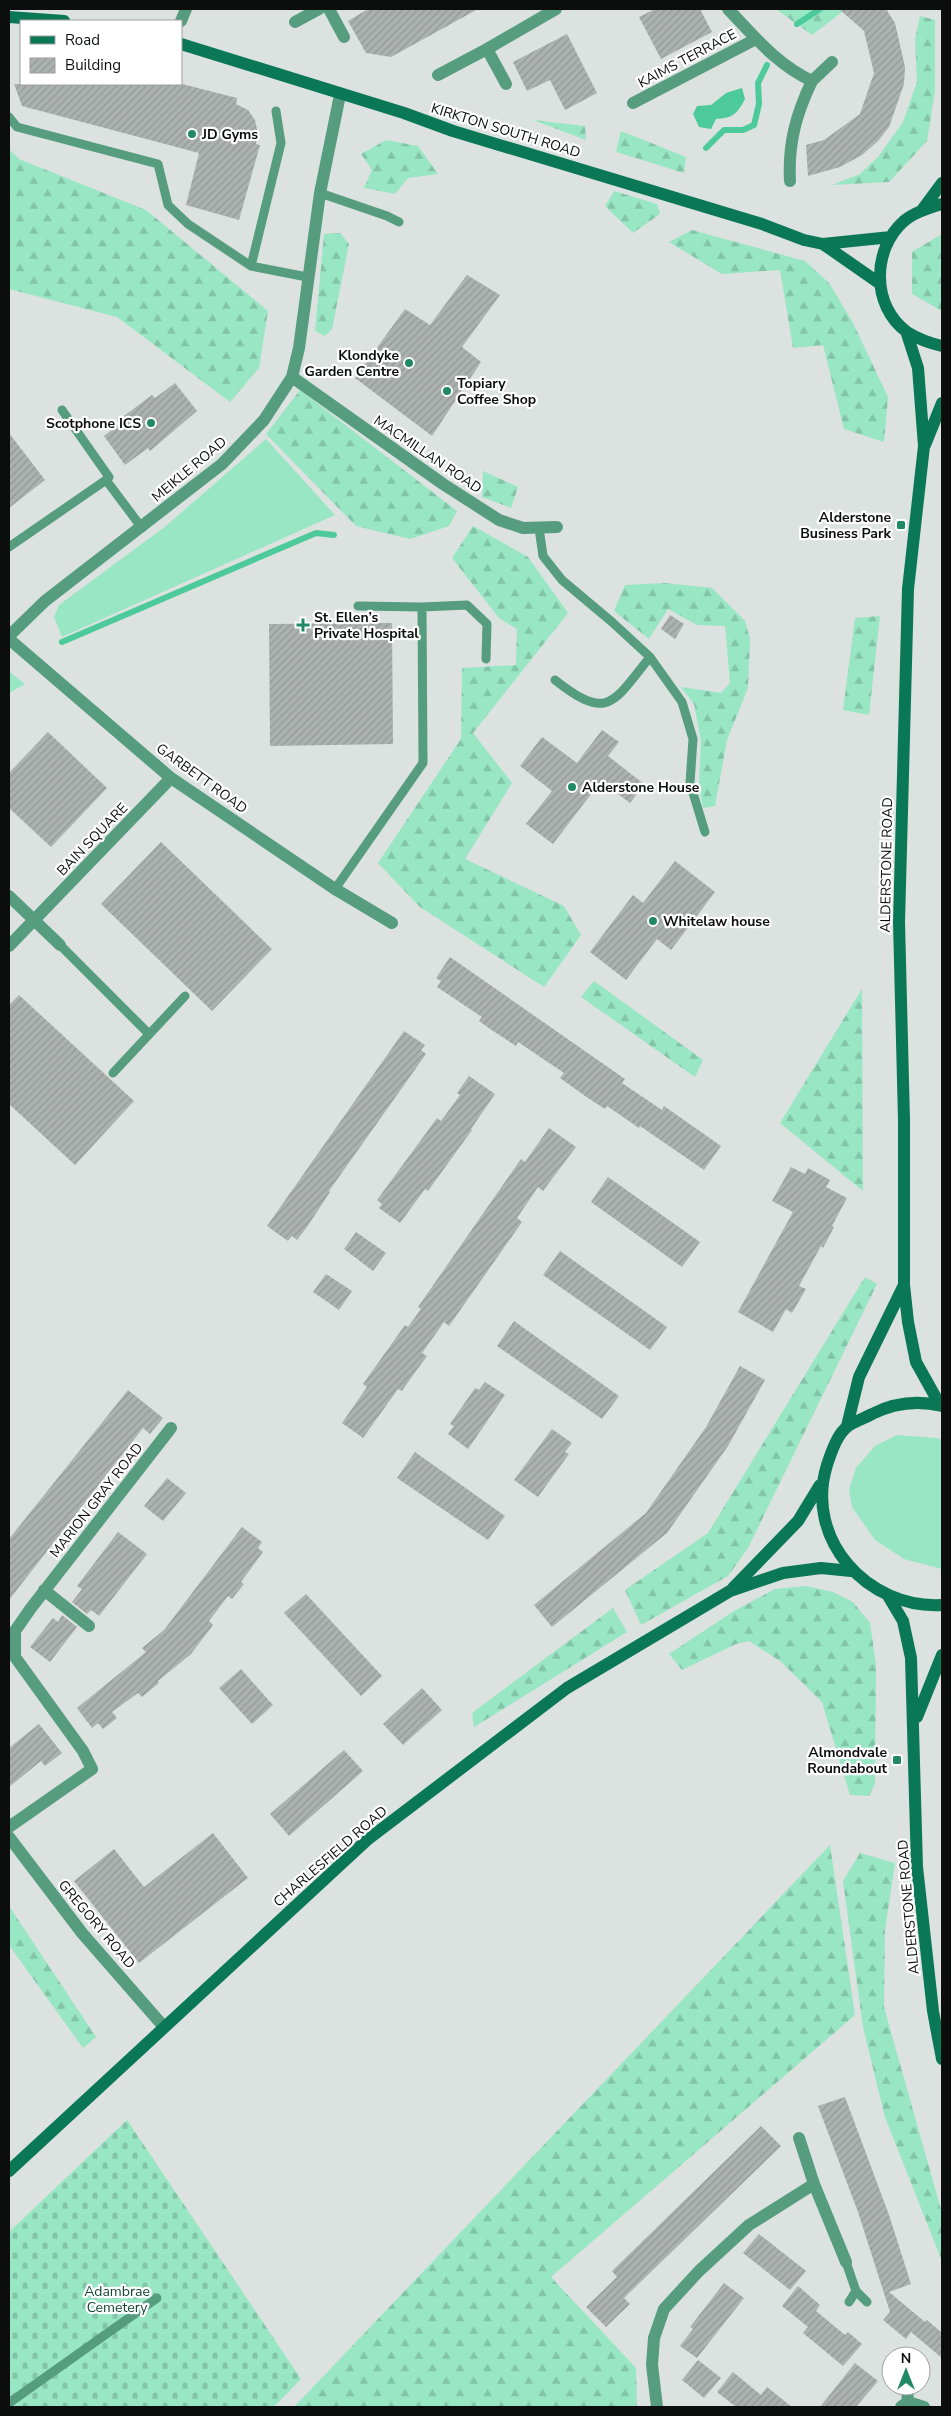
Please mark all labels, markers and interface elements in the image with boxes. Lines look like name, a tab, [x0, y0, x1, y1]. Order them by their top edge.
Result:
legend	[20, 20, 182, 85]
street label: KAIMS TERRACE	[635, 24, 740, 92]
text: Road	[65, 30, 100, 50]
text: Building	[65, 55, 121, 75]
street label: KIRKTON SOUTH ROAD	[429, 99, 583, 162]
place label: JD Gyms	[201, 125, 258, 144]
marker: JD Gyms	[186, 128, 198, 140]
place label: Klondyke Garden Centre	[305, 346, 399, 381]
marker: Klondyke Garden Centre	[403, 357, 415, 369]
place label: Topiary Coffee Shop	[457, 374, 536, 409]
marker: Topiary Coffee Shop	[441, 385, 453, 397]
street label: MACMILLAN ROAD	[370, 411, 485, 498]
place label: Scotphone ICS	[46, 414, 141, 433]
marker: Scotphone ICS	[145, 417, 157, 429]
street label: MEIKLE ROAD	[148, 432, 231, 506]
place label: Alderstone Business Park	[800, 508, 891, 543]
marker: Alderstone Business Park	[895, 519, 907, 531]
place label: St. Ellen’s Private Hospital	[314, 608, 419, 643]
marker: St. Ellen’s Private Hospital	[296, 618, 310, 632]
street label: GARBETT ROAD	[152, 739, 251, 818]
place label: Alderstone House	[582, 778, 700, 797]
marker: Alderstone House	[566, 781, 578, 793]
street label: ALDERSTONE ROAD	[876, 797, 897, 933]
street label: BAIN SQUARE	[53, 799, 132, 880]
place label: Whitelaw house	[663, 912, 770, 931]
marker: Whitelaw house	[647, 915, 659, 927]
street label: MARION GRAY ROAD	[46, 1439, 147, 1562]
place label: Almondvale Roundabout	[807, 1743, 888, 1778]
marker: Almondvale Roundabout	[891, 1754, 903, 1766]
street label: CHARLESFIELD ROAD	[269, 1802, 391, 1911]
street label: ALDERSTONE ROAD	[893, 1839, 924, 1975]
street label: GREGORY ROAD	[54, 1876, 139, 1973]
park label: Adambrae Cemetery	[84, 2282, 150, 2317]
north arrow	[881, 2346, 931, 2396]
text: N	[901, 2349, 911, 2368]

